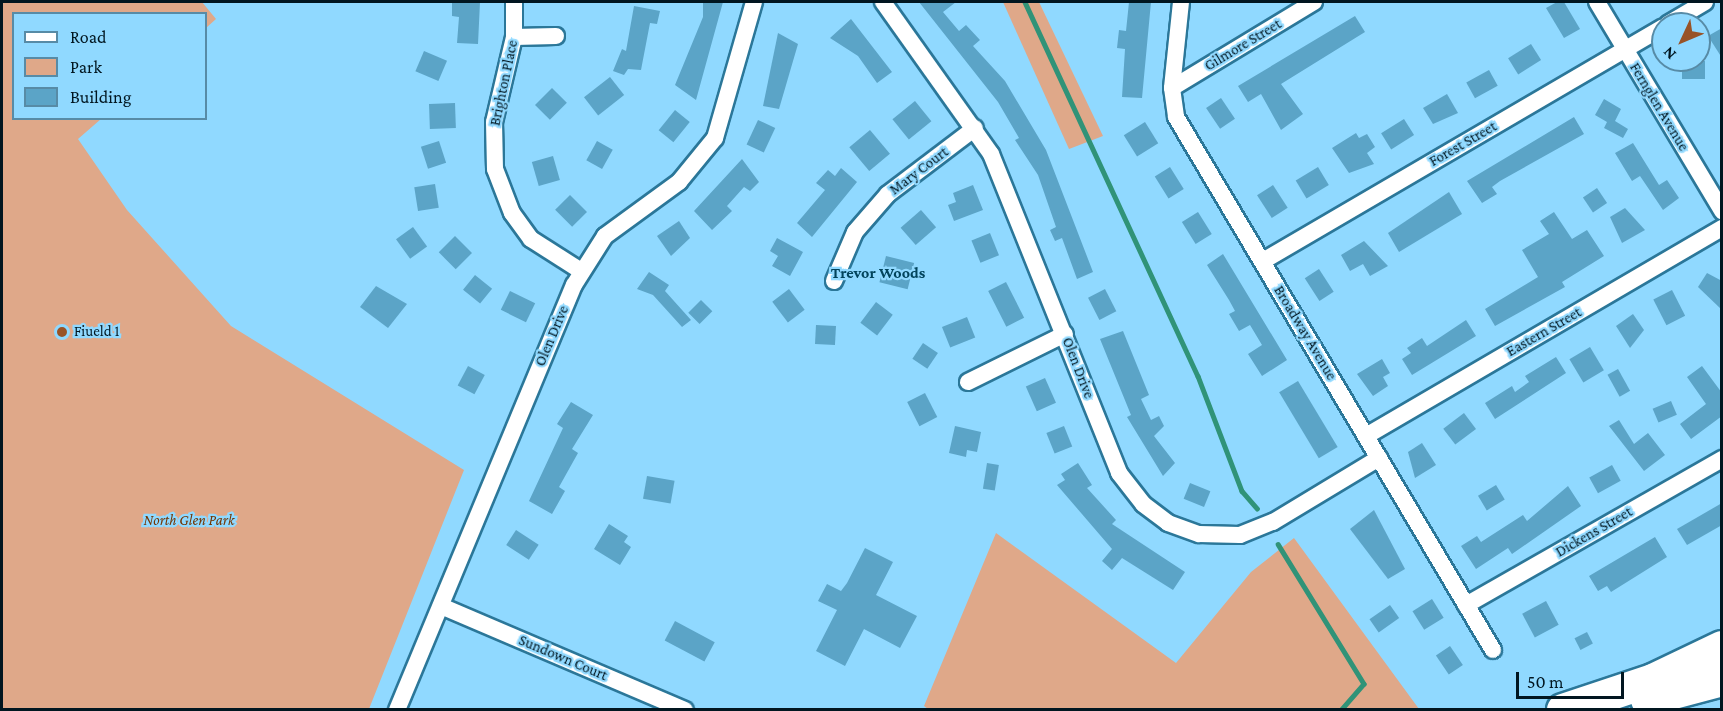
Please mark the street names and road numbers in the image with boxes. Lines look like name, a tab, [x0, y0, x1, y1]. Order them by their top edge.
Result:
street label: Gilmore Street	[1201, 15, 1285, 75]
street label: Brighton Place	[486, 39, 522, 127]
street label: Fernglen Avenue	[1626, 60, 1692, 154]
street label: Forest Street	[1426, 117, 1500, 171]
street label: Mary Court	[886, 143, 952, 199]
street label: Broadway Avenue	[1270, 282, 1340, 384]
street label: Olen Drive	[531, 303, 573, 369]
street label: Eastern Street	[1503, 303, 1585, 361]
street label: Olen Drive	[1058, 335, 1098, 401]
street label: Dickens Street	[1552, 503, 1636, 561]
street label: Sundown Court	[516, 631, 610, 685]

